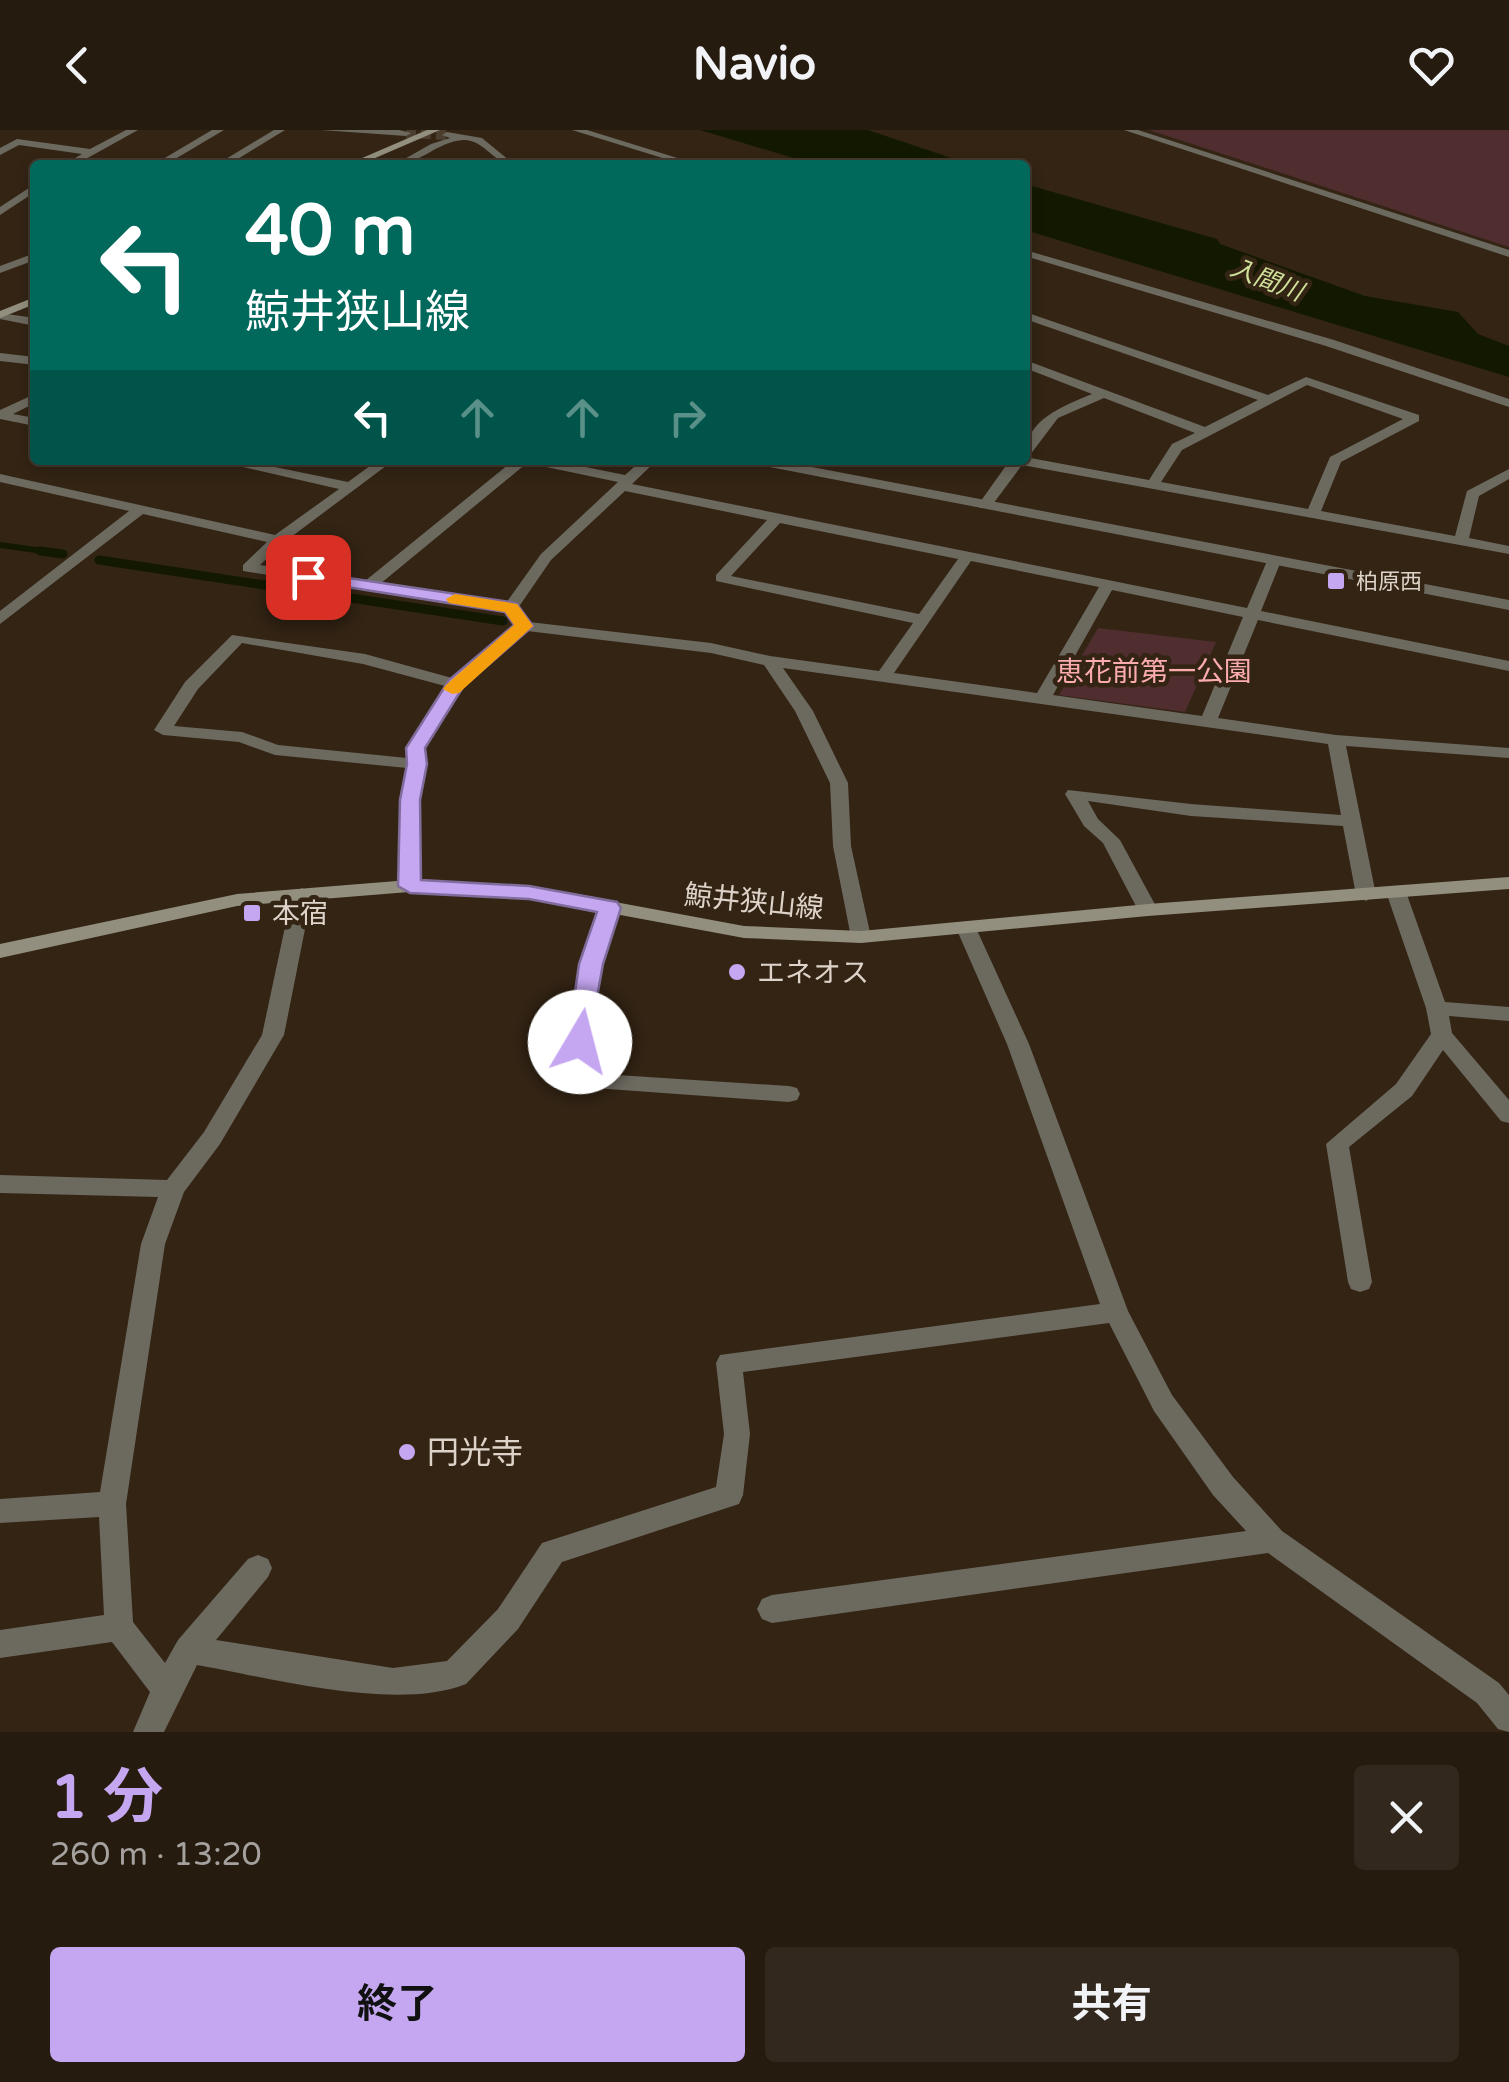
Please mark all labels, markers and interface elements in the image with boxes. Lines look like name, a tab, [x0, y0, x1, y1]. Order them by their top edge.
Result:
icon: back	[50, 38, 105, 93]
text: Navio	[693, 38, 816, 92]
icon: heart	[1404, 38, 1459, 93]
text: 40 m	[245, 190, 415, 274]
icon: left	[80, 200, 210, 330]
water label: 入間川	[1226, 252, 1310, 308]
text: 鯨井狭山線	[245, 286, 470, 340]
icon: left	[345, 390, 400, 445]
icon: ahead	[450, 390, 505, 445]
icon: ahead	[555, 390, 610, 445]
icon: right	[660, 390, 715, 445]
pin	[266, 535, 351, 620]
icon: arrive	[281, 550, 336, 605]
place label: 柏原西	[1356, 569, 1422, 595]
marker: 柏原西	[1325, 570, 1347, 592]
park label: 恵花前第一公園	[1056, 655, 1252, 689]
street label: 鯨井狭山線	[682, 878, 825, 926]
place label: 本宿	[272, 897, 328, 931]
marker: 本宿	[241, 902, 263, 924]
place label: エネオス	[757, 956, 869, 990]
marker: エネオス	[726, 961, 748, 983]
position arrow	[528, 990, 632, 1094]
place label: 円光寺	[427, 1434, 523, 1472]
marker: 円光寺	[396, 1441, 418, 1463]
text: 1 分	[50, 1762, 163, 1834]
button: close	[1354, 1765, 1459, 1870]
text: 260 m · 13:20	[50, 1836, 262, 1874]
button: 終了	[50, 1947, 745, 2062]
button: 共有	[765, 1947, 1459, 2062]

